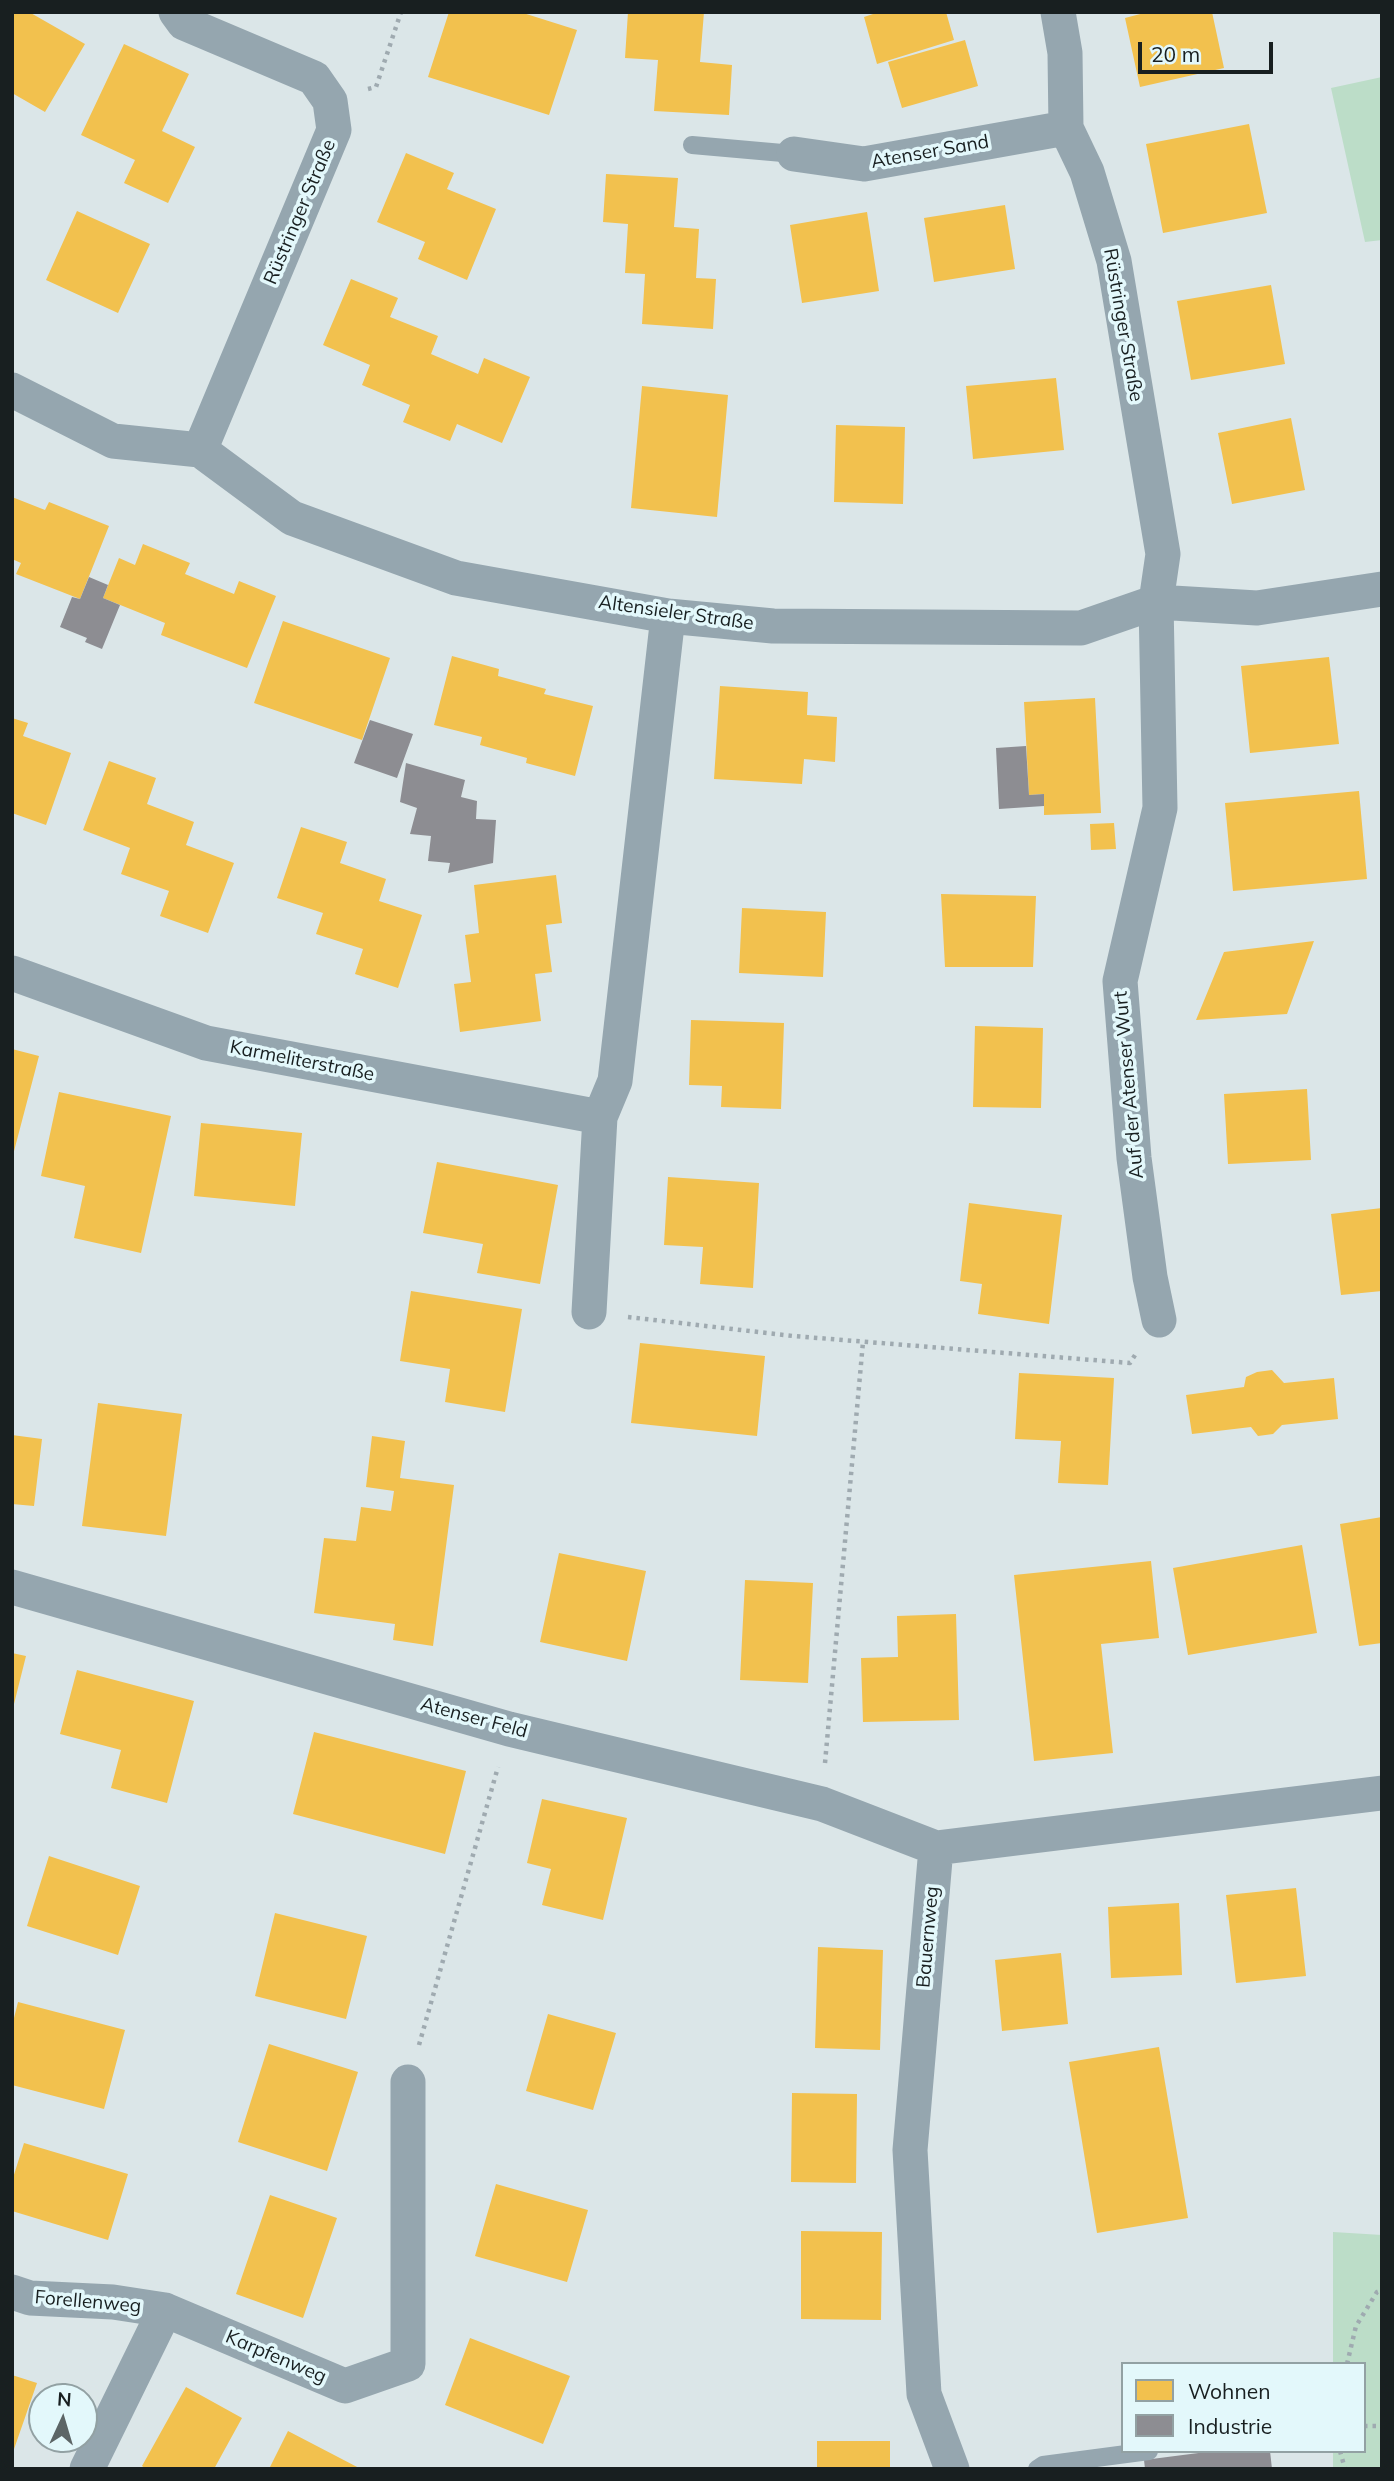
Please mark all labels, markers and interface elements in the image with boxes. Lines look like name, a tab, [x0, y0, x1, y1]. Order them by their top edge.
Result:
scale bar	[1142, 28, 1277, 72]
text: 20 m	[1151, 41, 1200, 67]
street label: Atenser Sand	[869, 130, 991, 174]
street label: Rüstringer Straße	[259, 136, 341, 288]
street label: Rüstringer Straße	[1098, 247, 1148, 403]
street label: Altensieler Straße	[597, 591, 755, 635]
street label: Auf der Atenser Wurt	[1109, 990, 1149, 1180]
street label: Karmeliterstraße	[228, 1036, 376, 1086]
street label: Atenser Feld	[418, 1693, 530, 1743]
street label: Bauernweg	[912, 1885, 944, 1989]
street label: Forellenweg	[34, 2286, 142, 2318]
street label: Karpfenweg	[222, 2326, 330, 2388]
legend	[1121, 2362, 1366, 2453]
text: Wohnen	[1188, 2378, 1270, 2404]
north arrow	[28, 2383, 98, 2453]
text: N	[56, 2387, 72, 2412]
text: Industrie	[1188, 2413, 1272, 2439]

